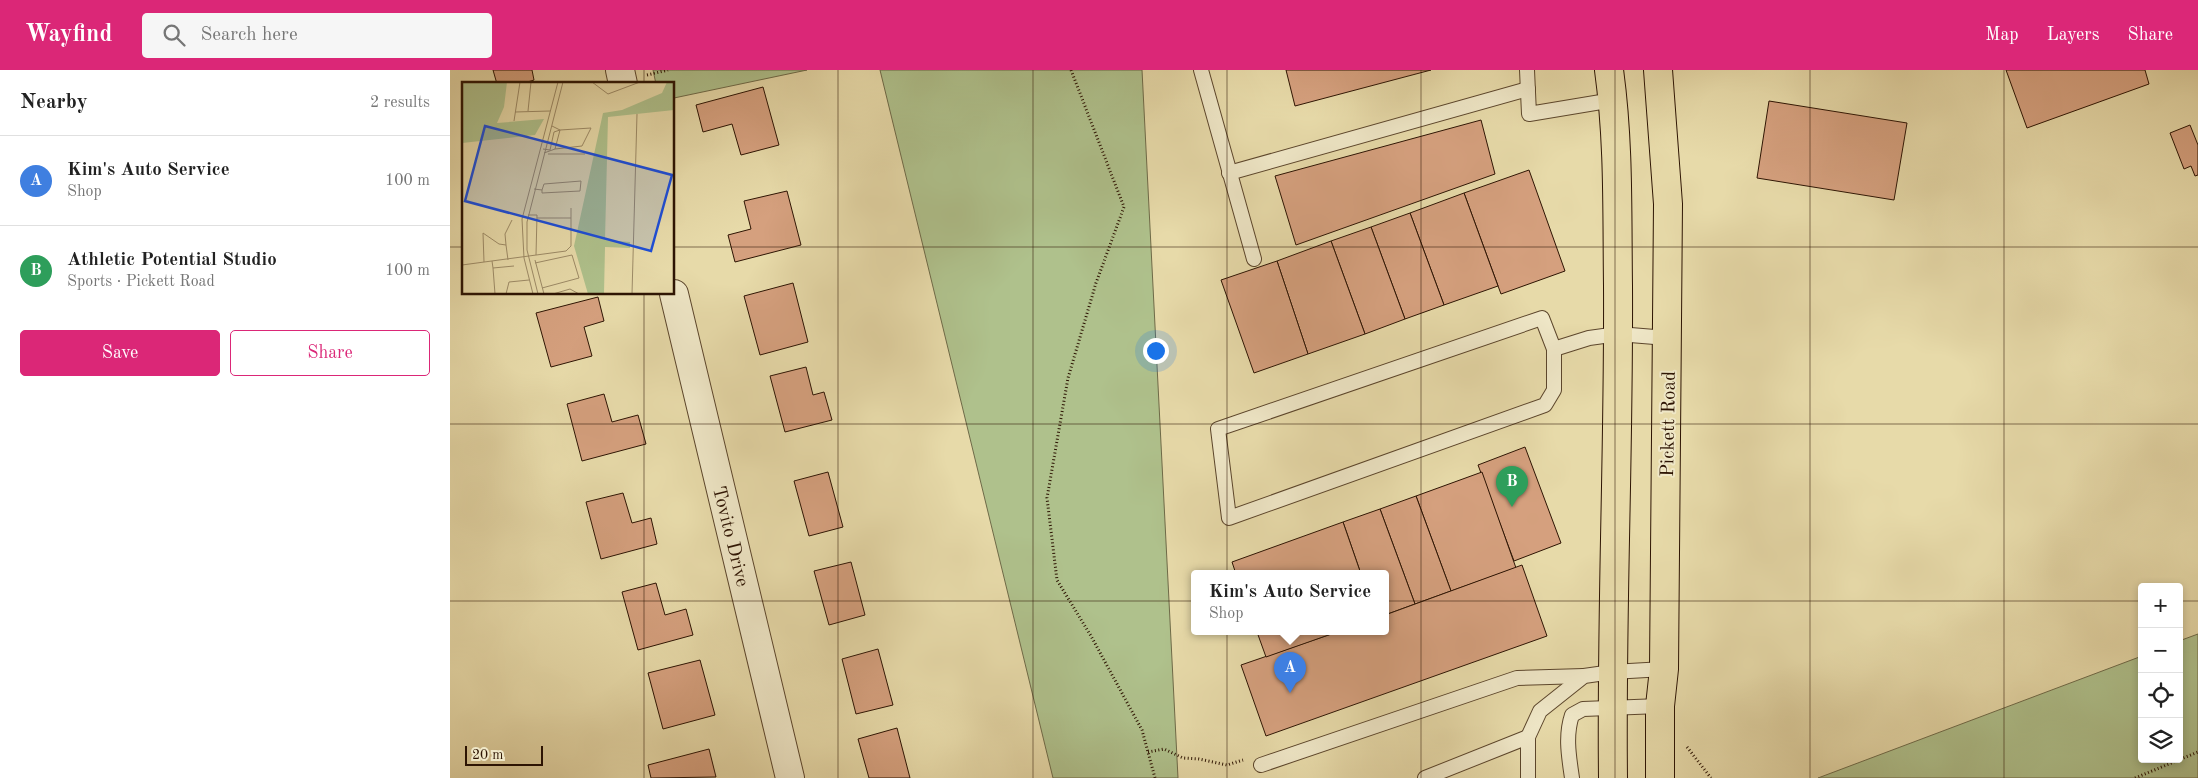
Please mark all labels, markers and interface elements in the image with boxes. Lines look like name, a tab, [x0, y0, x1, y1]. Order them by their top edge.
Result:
search box	[142, 13, 492, 58]
icon: search	[160, 21, 188, 49]
text: Wayfind	[25, 23, 112, 47]
text: Search here	[200, 26, 298, 45]
text: Map	[1985, 26, 2019, 44]
text: Layers	[2047, 26, 2099, 44]
text: Share	[2127, 26, 2173, 44]
inset map	[462, 82, 675, 295]
text: Nearby	[20, 92, 88, 113]
text: 2 results	[370, 95, 430, 111]
text: Kim's Auto Service	[67, 161, 230, 180]
text: A	[30, 173, 42, 189]
text: 100 m	[385, 173, 430, 189]
text: Shop	[67, 184, 102, 200]
text: Athletic Potential Studio	[67, 251, 277, 270]
text: B	[30, 263, 42, 279]
text: 100 m	[385, 263, 430, 279]
text: Sports · Pickett Road	[67, 274, 215, 290]
button: Save	[20, 330, 220, 376]
button: Share	[230, 330, 430, 376]
your location	[1143, 338, 1169, 364]
street label: Pickett Road	[1659, 371, 1680, 477]
pin: B	[1496, 466, 1528, 507]
street label: Tovito Drive	[708, 484, 751, 589]
popup	[1191, 570, 1389, 635]
text: Kim's Auto Service	[1209, 583, 1371, 602]
map controls	[2138, 583, 2183, 763]
button: +	[2138, 583, 2183, 628]
text: Shop	[1209, 606, 1244, 622]
button: −	[2138, 628, 2183, 673]
pin: A	[1274, 652, 1306, 693]
button: locate	[2138, 673, 2183, 718]
button: layers	[2138, 718, 2183, 763]
scale bar	[465, 743, 542, 766]
text: 20 m	[472, 748, 503, 762]

